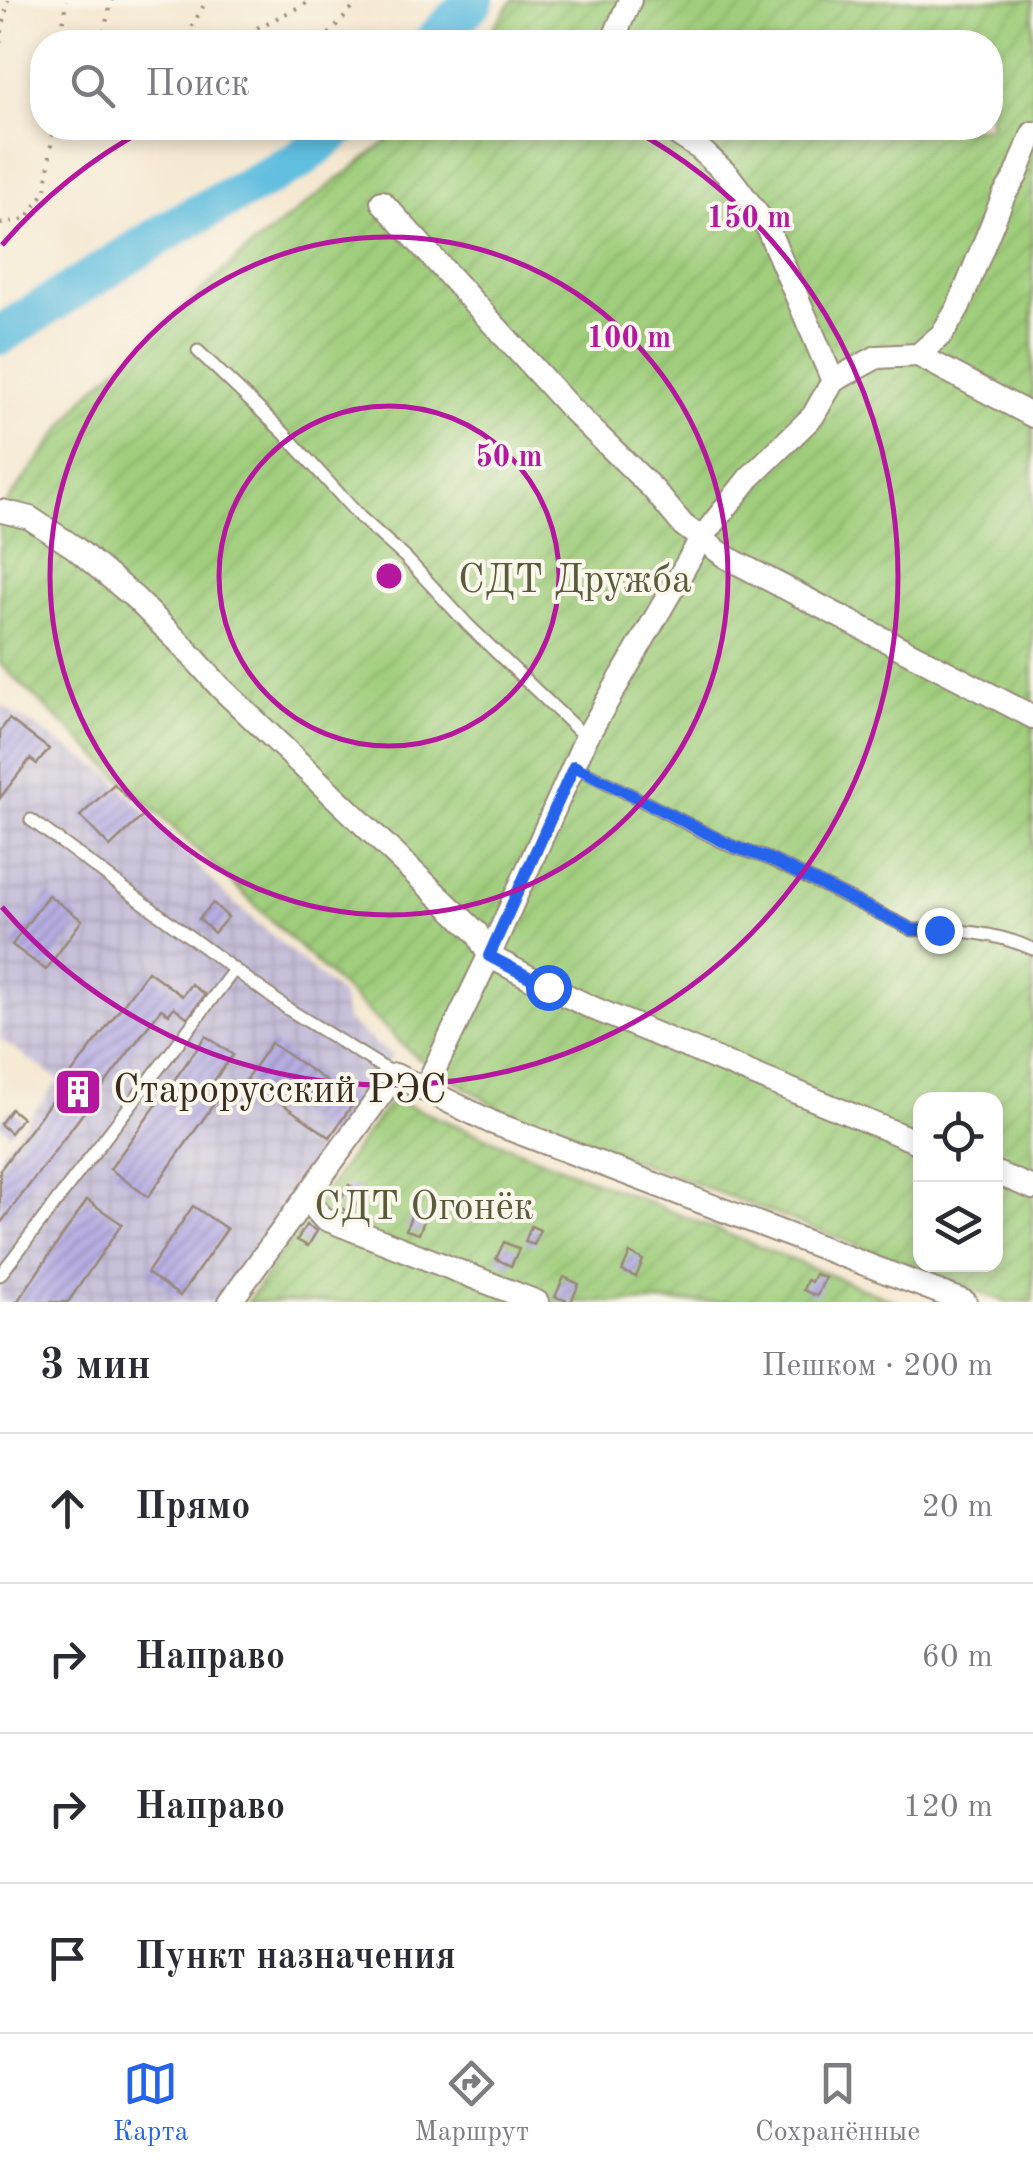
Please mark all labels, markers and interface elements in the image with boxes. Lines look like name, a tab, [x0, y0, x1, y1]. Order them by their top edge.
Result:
search box	[30, 30, 1003, 140]
icon: search	[65, 58, 120, 113]
text: Поиск	[145, 66, 250, 104]
text: 150 m	[707, 204, 791, 234]
text: 100 m	[587, 324, 671, 354]
text: 50 m	[475, 443, 543, 473]
centre of rings	[371, 558, 407, 594]
park label: СДТ Дружба	[458, 562, 692, 602]
route end	[917, 908, 963, 954]
route start	[526, 965, 572, 1011]
building icon: Старорусский РЭС	[52, 1066, 104, 1118]
place label: Старорусский РЭС	[113, 1072, 447, 1112]
map controls	[913, 1092, 1003, 1272]
button: locate	[913, 1092, 1003, 1182]
button: layers	[913, 1182, 1003, 1272]
park label: СДТ Огонёк	[314, 1189, 534, 1229]
text: 3 мин	[40, 1346, 151, 1388]
text: Пешком · 200 m	[761, 1351, 993, 1383]
icon: ahead	[40, 1481, 95, 1536]
text: Прямо	[135, 1489, 250, 1527]
text: 20 m	[922, 1492, 993, 1524]
icon: right	[40, 1631, 95, 1686]
text: Направо	[135, 1639, 285, 1677]
text: 60 m	[922, 1642, 993, 1674]
icon: right	[40, 1781, 95, 1836]
text: Направо	[135, 1789, 285, 1827]
text: 120 m	[903, 1792, 993, 1824]
icon: arrive	[40, 1931, 95, 1986]
text: Пункт назначения	[135, 1939, 456, 1977]
tab: Карта	[113, 2056, 189, 2151]
tab: Маршрут	[414, 2056, 529, 2151]
tab: Сохранённые	[755, 2056, 920, 2151]

